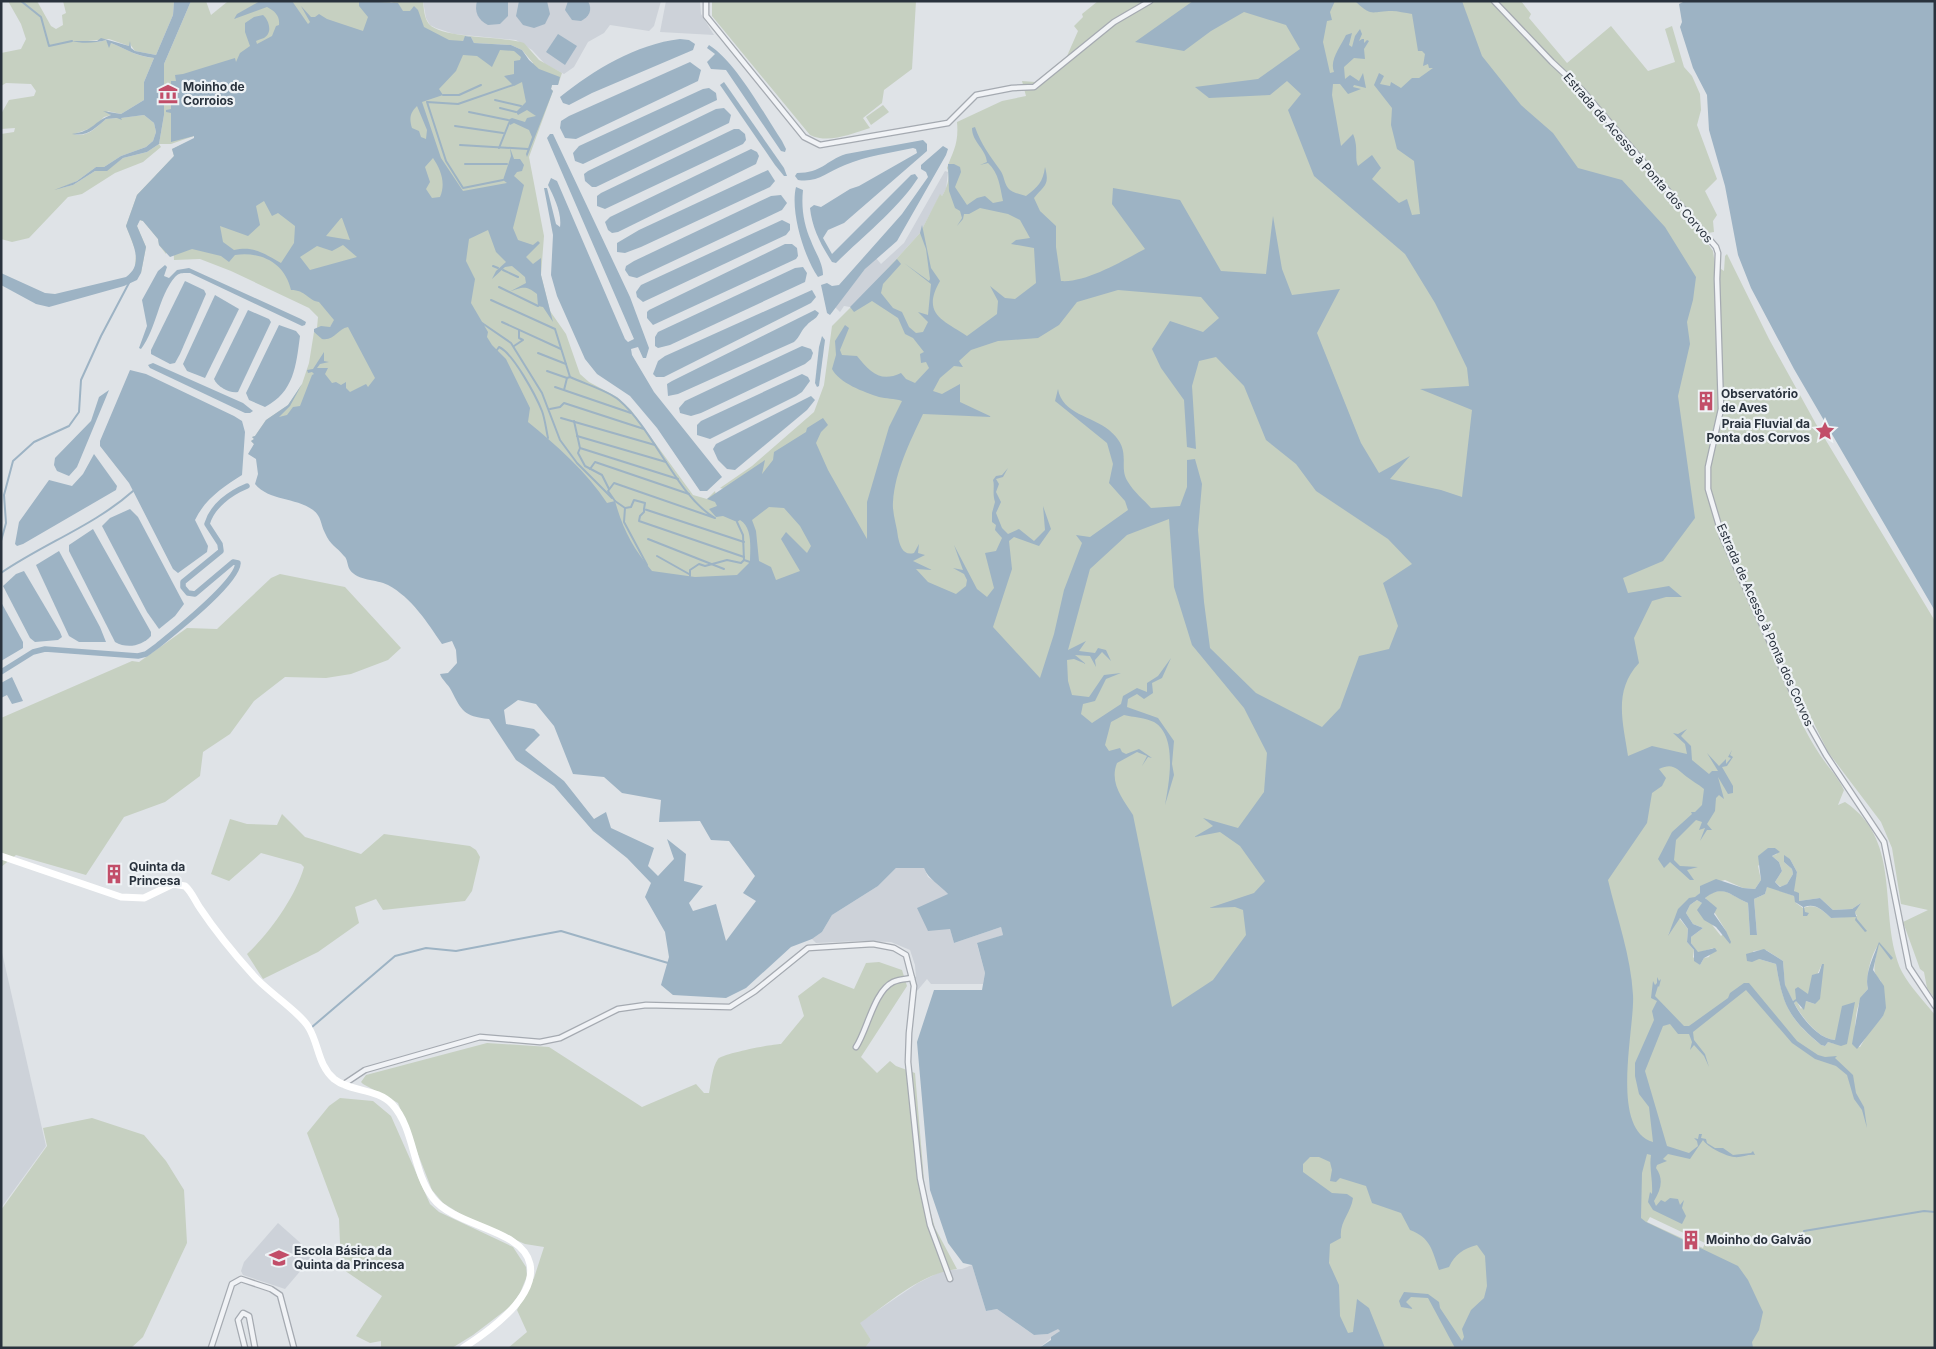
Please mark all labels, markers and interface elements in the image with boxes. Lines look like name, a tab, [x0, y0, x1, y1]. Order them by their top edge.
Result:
street label: Estrada de Acesso à Ponta dos Corvos	[1560, 70, 1716, 246]
place label: Moinho de Corroios	[183, 79, 245, 108]
museum icon: Moinho de Corroios	[157, 83, 179, 105]
place label: Observatório de Aves	[1721, 386, 1798, 415]
building icon: Observatório de Aves	[1695, 390, 1717, 412]
place label: Praia Fluvial da Ponta dos Corvos	[1706, 416, 1810, 445]
place icon: Praia Fluvial da Ponta dos Corvos	[1814, 420, 1836, 442]
street label: Estrada de Acesso à Ponta dos Corvos	[1714, 521, 1817, 728]
place label: Quinta da Princesa	[129, 859, 185, 888]
building icon: Quinta da Princesa	[103, 863, 125, 885]
building icon: Moinho do Galvão	[1680, 1229, 1702, 1251]
place label: Moinho do Galvão	[1706, 1232, 1811, 1247]
place label: Escola Básica da Quinta da Princesa	[294, 1243, 405, 1272]
school or university icon: Escola Básica da Quinta da Princesa	[268, 1247, 290, 1269]

